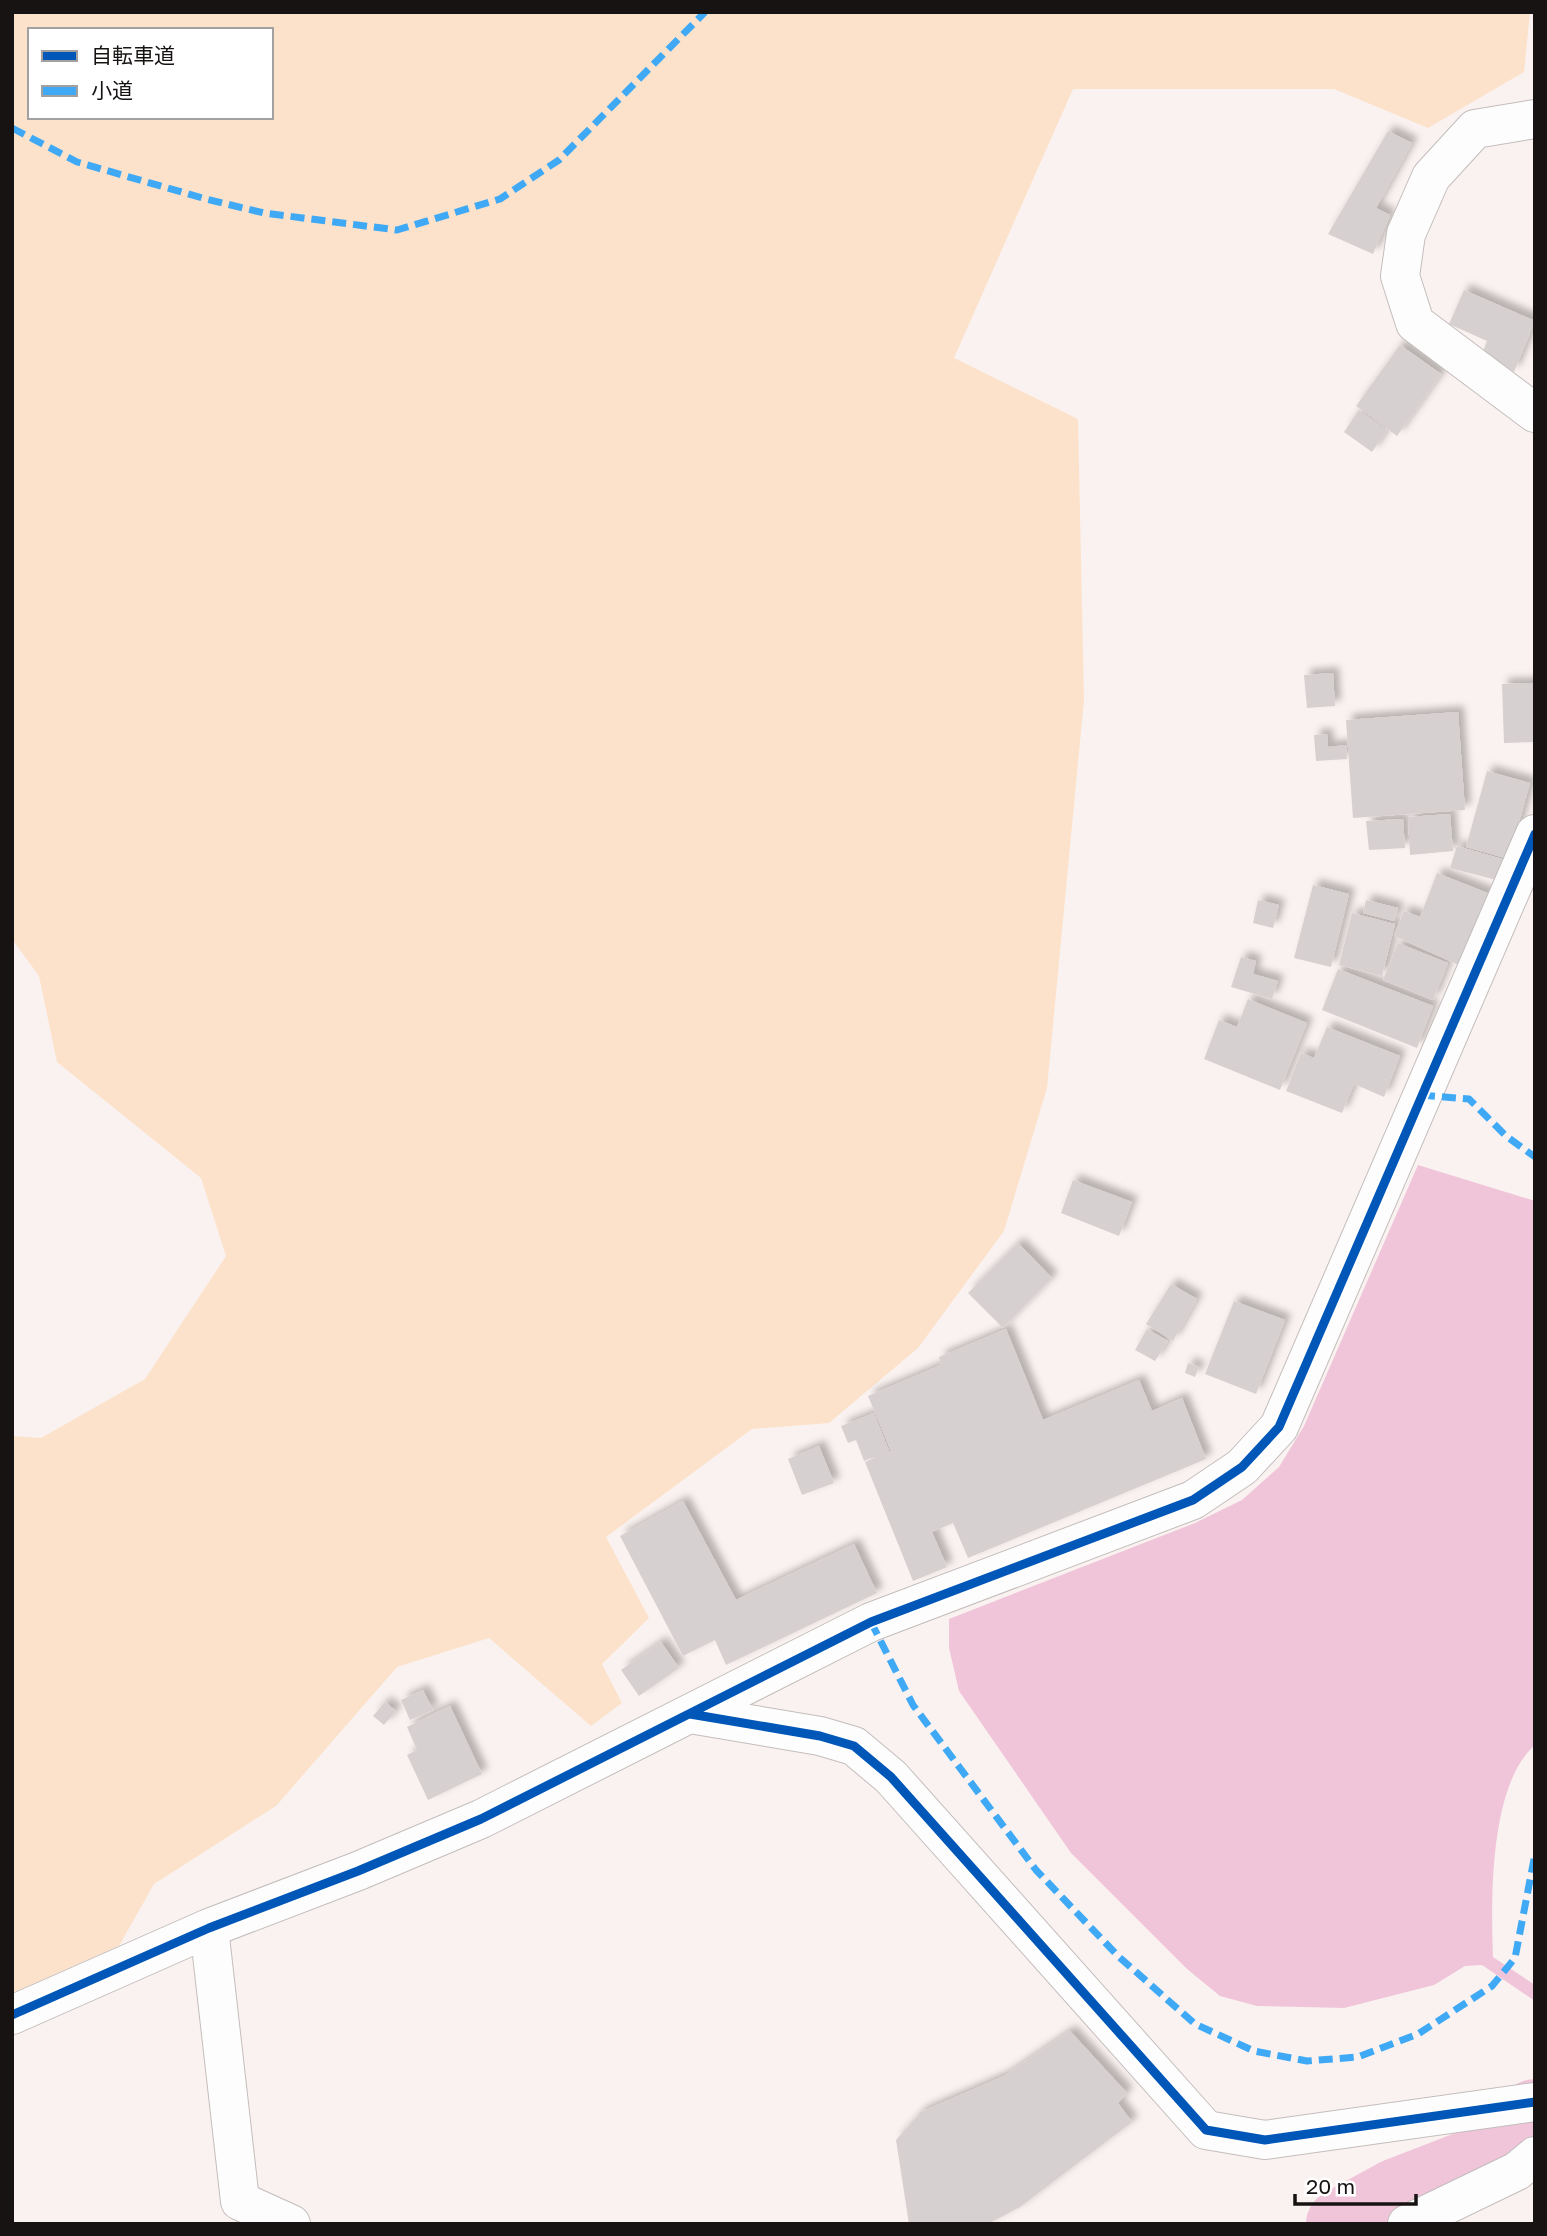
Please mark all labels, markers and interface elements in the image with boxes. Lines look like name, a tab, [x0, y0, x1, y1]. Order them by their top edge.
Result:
legend	[28, 28, 273, 119]
text: 自転車道	[91, 42, 175, 68]
text: 小道	[91, 77, 133, 103]
scale bar	[1295, 2162, 1416, 2206]
text: 20 m	[1306, 2173, 1355, 2199]

